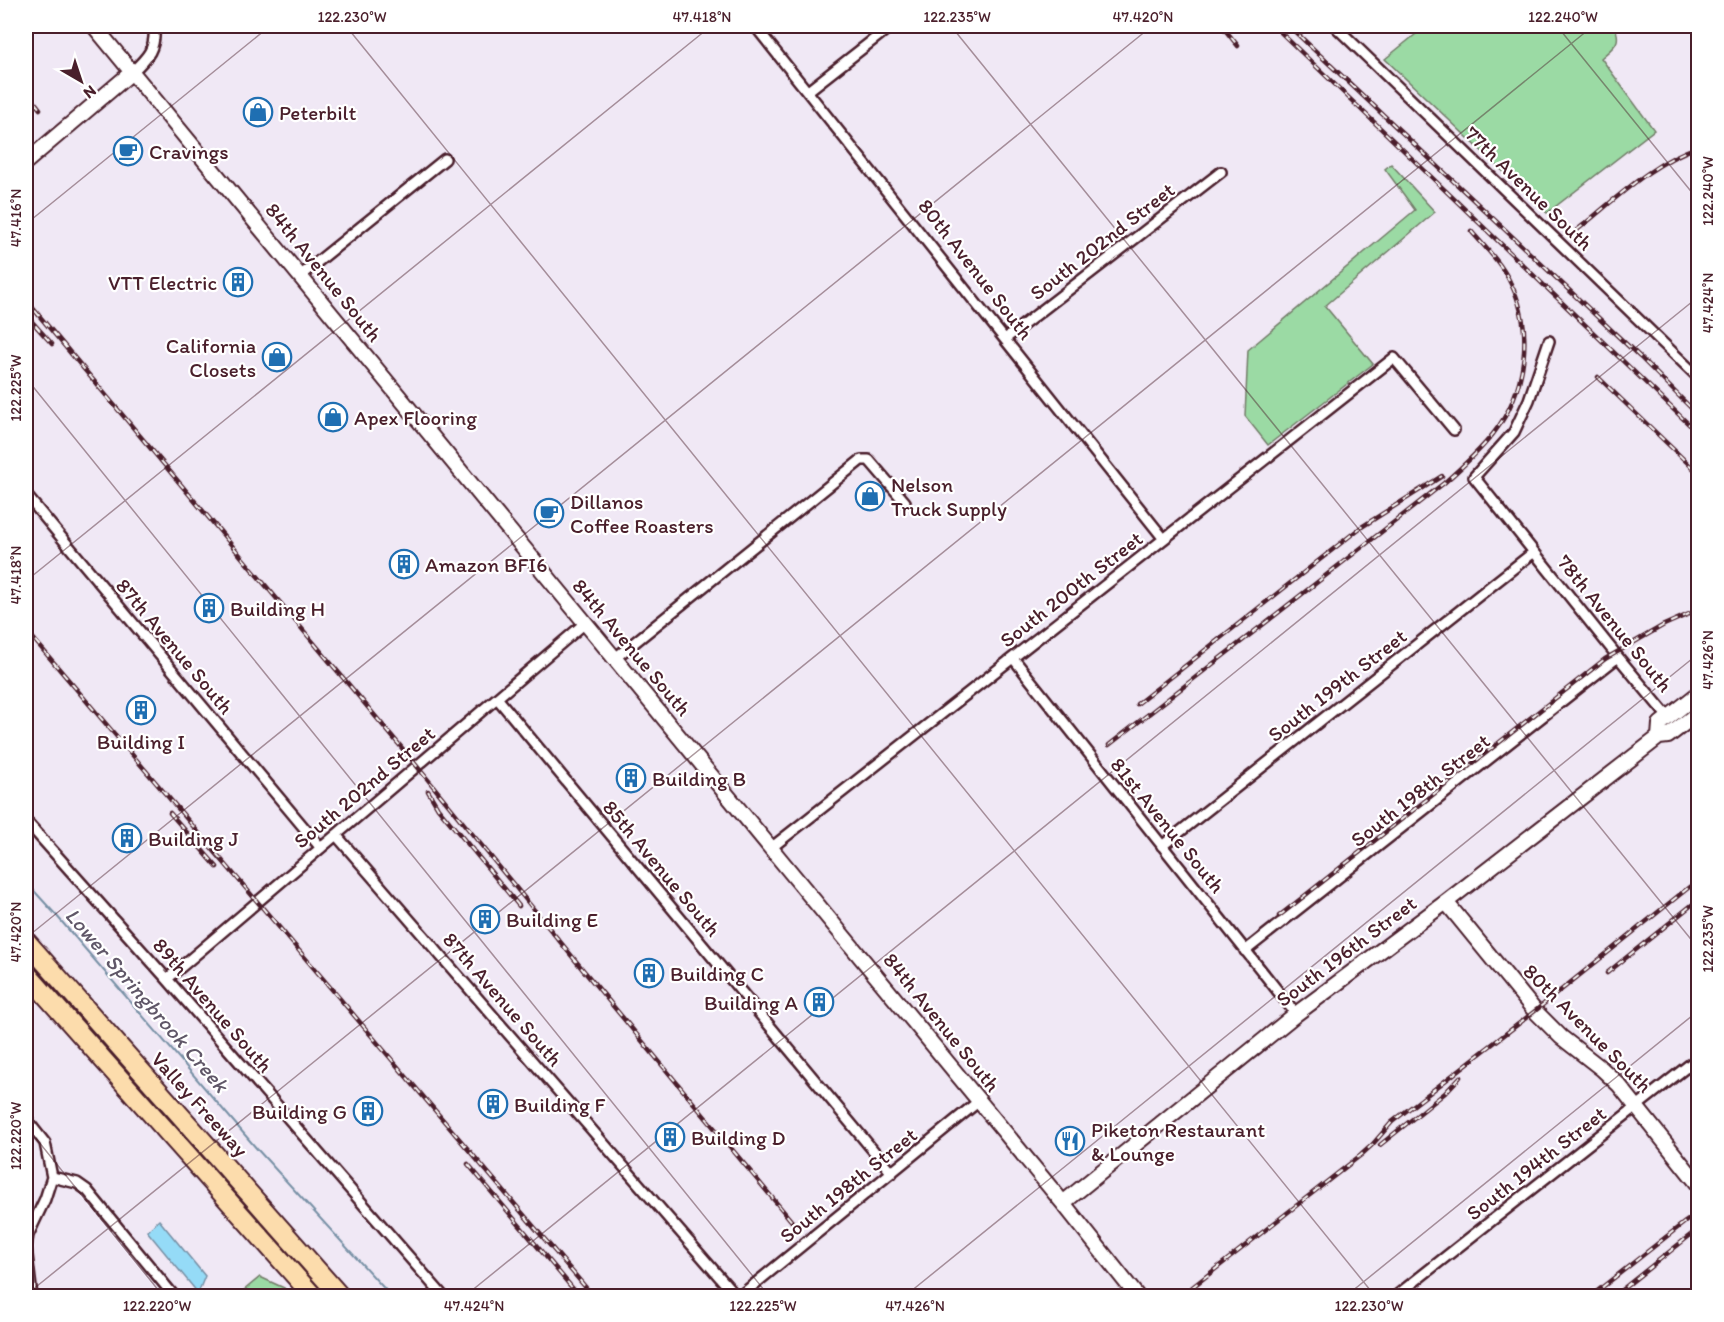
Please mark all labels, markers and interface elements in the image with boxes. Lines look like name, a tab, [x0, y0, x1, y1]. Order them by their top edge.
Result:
text: 122.230°W	[318, 8, 387, 26]
text: 47.418°N	[673, 8, 731, 26]
text: 122.235°W	[923, 8, 991, 26]
text: 47.420°N	[1113, 8, 1173, 26]
text: 122.240°W	[1528, 8, 1598, 26]
north arrow	[51, 51, 111, 111]
text: N	[80, 81, 100, 103]
shop icon: Peterbilt	[242, 96, 274, 128]
place label: Peterbilt	[279, 100, 356, 125]
street label: 77th Avenue South	[1460, 121, 1598, 256]
cafe icon: Cravings	[112, 135, 144, 167]
place label: Cravings	[149, 139, 229, 164]
text: 122.240°W	[1699, 156, 1717, 226]
street label: South 202nd Street	[1025, 177, 1179, 305]
text: 47.416°N	[7, 189, 25, 247]
street label: 80th Avenue South	[913, 194, 1039, 345]
street label: 84th Avenue South	[260, 197, 388, 347]
building icon: VTT Electric	[222, 266, 254, 298]
place label: VTT Electric	[108, 270, 217, 295]
text: 47.424°N	[1699, 273, 1717, 333]
place label: California Closets	[166, 333, 256, 382]
shop icon: California Closets	[261, 341, 293, 373]
text: 122.225°W	[7, 354, 25, 422]
shop icon: Apex Flooring	[317, 401, 349, 433]
place label: Apex Flooring	[354, 405, 477, 430]
place label: Nelson Truck Supply	[891, 472, 1007, 521]
shop icon: Nelson Truck Supply	[854, 480, 886, 512]
place label: Dillanos Coffee Roasters	[570, 489, 713, 538]
cafe icon: Dillanos Coffee Roasters	[533, 497, 565, 529]
street label: South 200th Street	[995, 525, 1147, 652]
text: 47.418°N	[7, 546, 25, 604]
building icon: Amazon BFI6	[388, 548, 420, 580]
street label: 78th Avenue South	[1552, 549, 1678, 697]
place label: Amazon BFI6	[425, 552, 547, 577]
street label: 87th Avenue South	[111, 573, 239, 719]
street label: 84th Avenue South	[567, 573, 697, 721]
building icon: Building H	[193, 592, 225, 624]
place label: Building H	[230, 596, 325, 621]
street label: South 199th Street	[1263, 623, 1411, 747]
text: 47.426°N	[1699, 630, 1717, 690]
building icon: Building I	[125, 694, 157, 726]
street label: South 202nd Street	[288, 721, 440, 853]
street label: South 198th Street	[1346, 728, 1495, 852]
place label: Building I	[97, 729, 185, 754]
street label: 81st Avenue South	[1106, 752, 1230, 898]
building icon: Building B	[615, 762, 647, 794]
place label: Building B	[652, 766, 746, 791]
street label: 85th Avenue South	[598, 795, 726, 941]
building icon: Building J	[111, 822, 143, 854]
place label: Building J	[148, 826, 239, 851]
street label: South 196th Street	[1271, 890, 1421, 1012]
text: 47.420°N	[7, 902, 25, 962]
water label: Lower Springbrook Creek	[59, 902, 236, 1099]
building icon: Building E	[469, 903, 501, 935]
text: 122.235°W	[1699, 905, 1717, 973]
place label: Building E	[506, 907, 598, 932]
street label: 87th Avenue South	[438, 927, 568, 1071]
street label: 89th Avenue South	[148, 933, 278, 1077]
street label: 84th Avenue South	[878, 947, 1006, 1097]
building icon: Building C	[633, 957, 665, 989]
street label: 80th Avenue South	[1518, 958, 1658, 1098]
place label: Building C	[670, 961, 764, 986]
building icon: Building A	[803, 986, 835, 1018]
place label: Building A	[704, 990, 799, 1015]
street label: Valley Freeway	[146, 1046, 254, 1162]
building icon: Building F	[477, 1088, 509, 1120]
place label: Building F	[514, 1092, 605, 1117]
building icon: Building G	[352, 1095, 384, 1127]
place label: Building G	[252, 1099, 347, 1124]
text: 122.220°W	[7, 1101, 25, 1170]
street label: South 194th Street	[1461, 1101, 1611, 1225]
place label: Piketon Restaurant & Lounge	[1091, 1117, 1265, 1166]
building icon: Building D	[654, 1121, 686, 1153]
street label: South 198th Street	[774, 1122, 922, 1248]
place label: Building D	[691, 1125, 785, 1150]
restaurant icon: Piketon Restaurant & Lounge	[1054, 1125, 1086, 1157]
text: 122.220°W	[123, 1297, 192, 1315]
text: 47.424°N	[444, 1297, 504, 1315]
text: 122.225°W	[729, 1297, 797, 1315]
text: 47.426°N	[885, 1297, 945, 1315]
text: 122.230°W	[1335, 1297, 1404, 1315]

